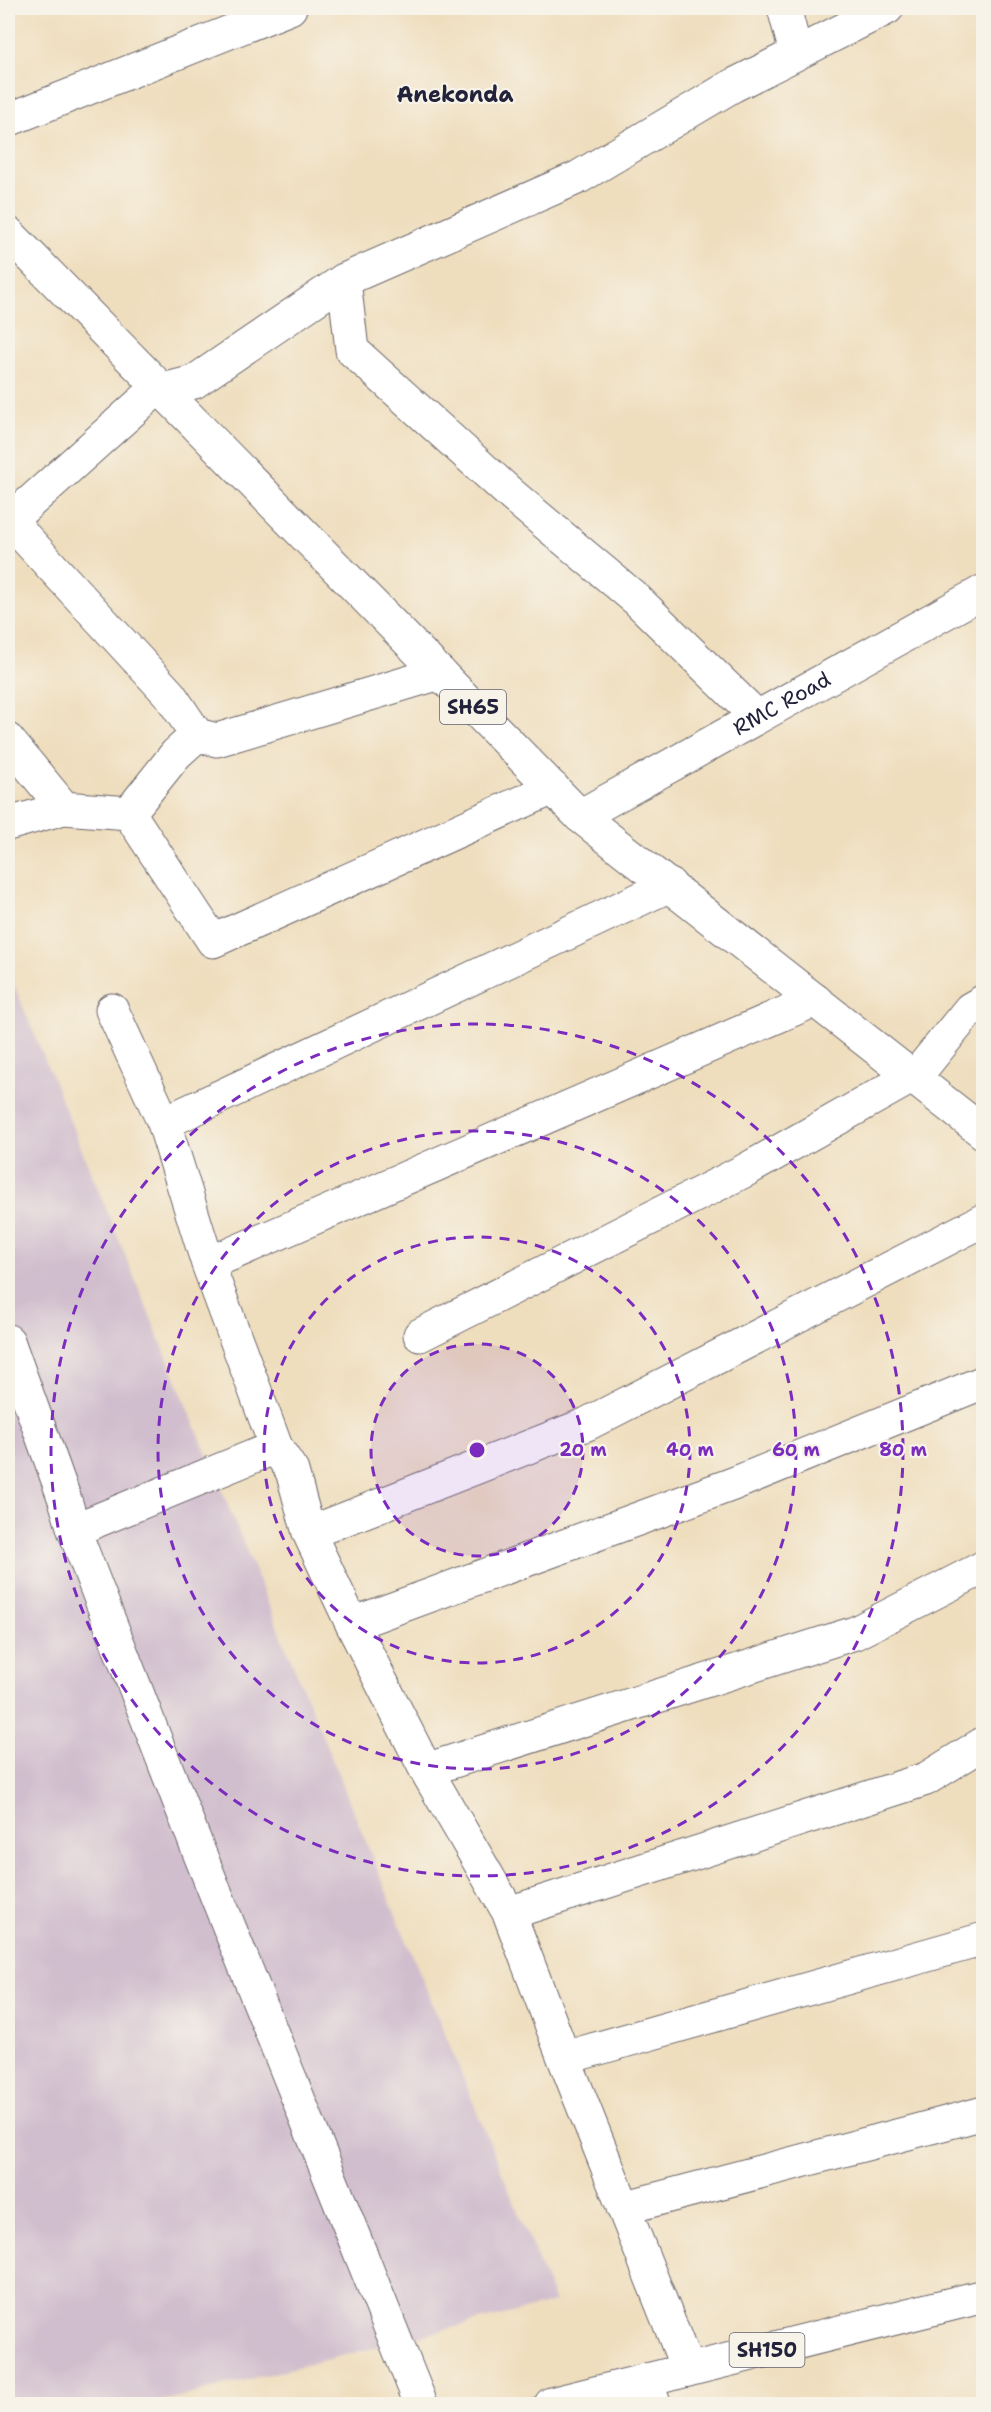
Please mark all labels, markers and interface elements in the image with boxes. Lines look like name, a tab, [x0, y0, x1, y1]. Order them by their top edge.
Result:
district label: Anekonda	[396, 80, 514, 109]
street label: RMC Road	[728, 665, 836, 742]
road number: SH65	[440, 690, 506, 724]
text: 20 m	[559, 1438, 607, 1462]
text: 40 m	[666, 1438, 714, 1462]
text: 60 m	[772, 1438, 820, 1462]
text: 80 m	[879, 1438, 927, 1462]
centre of rings	[467, 1440, 487, 1460]
road number: SH150	[730, 2333, 804, 2367]

